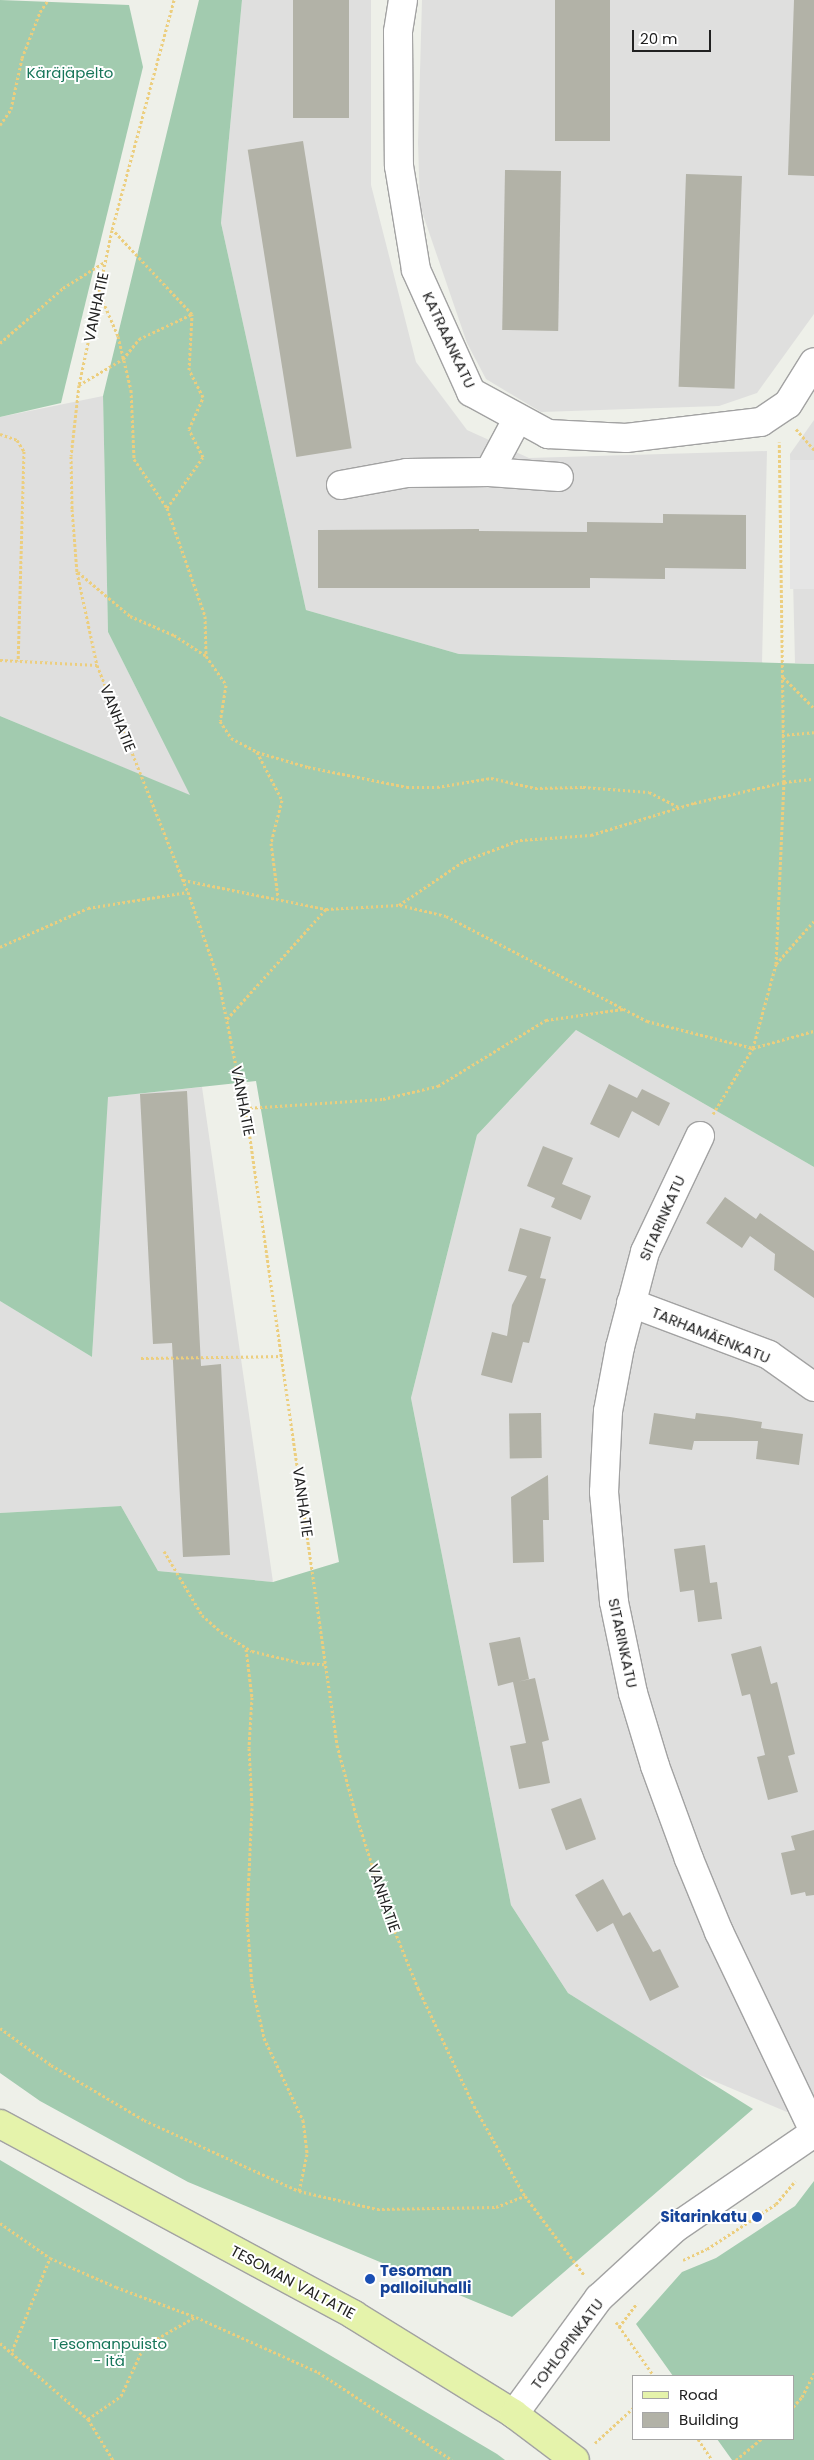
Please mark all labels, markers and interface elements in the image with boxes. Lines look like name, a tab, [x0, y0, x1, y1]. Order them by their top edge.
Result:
scale bar	[634, 20, 713, 52]
text: 20 m	[640, 28, 678, 49]
park label: Käräjäpelto	[27, 64, 113, 82]
street label: VANHATIE	[80, 271, 112, 343]
street label: KATRAANKATU	[419, 289, 479, 391]
street label: VANHATIE	[96, 682, 140, 754]
street label: VANHATIE	[227, 1065, 259, 1137]
street label: SITARINKATU	[635, 1173, 689, 1263]
street label: TARHAMÄENKATU	[649, 1303, 773, 1367]
street label: VANHATIE	[289, 1466, 317, 1538]
street label: SITARINKATU	[605, 1596, 641, 1690]
street label: VANHATIE	[364, 1862, 404, 1934]
place label: Sitarinkatu	[660, 2208, 747, 2226]
marker: Sitarinkatu	[751, 2211, 763, 2223]
street label: TESOMAN VALTATIE	[228, 2242, 358, 2322]
place label: Tesoman palloiluhalli	[380, 2261, 471, 2296]
marker: Tesoman palloiluhalli	[364, 2273, 376, 2285]
street label: TOHLOPINKATU	[527, 2295, 607, 2393]
park label: Tesomanpuisto - itä	[51, 2334, 167, 2369]
legend	[632, 2375, 794, 2440]
text: Road	[679, 2384, 718, 2405]
text: Building	[679, 2409, 739, 2430]

